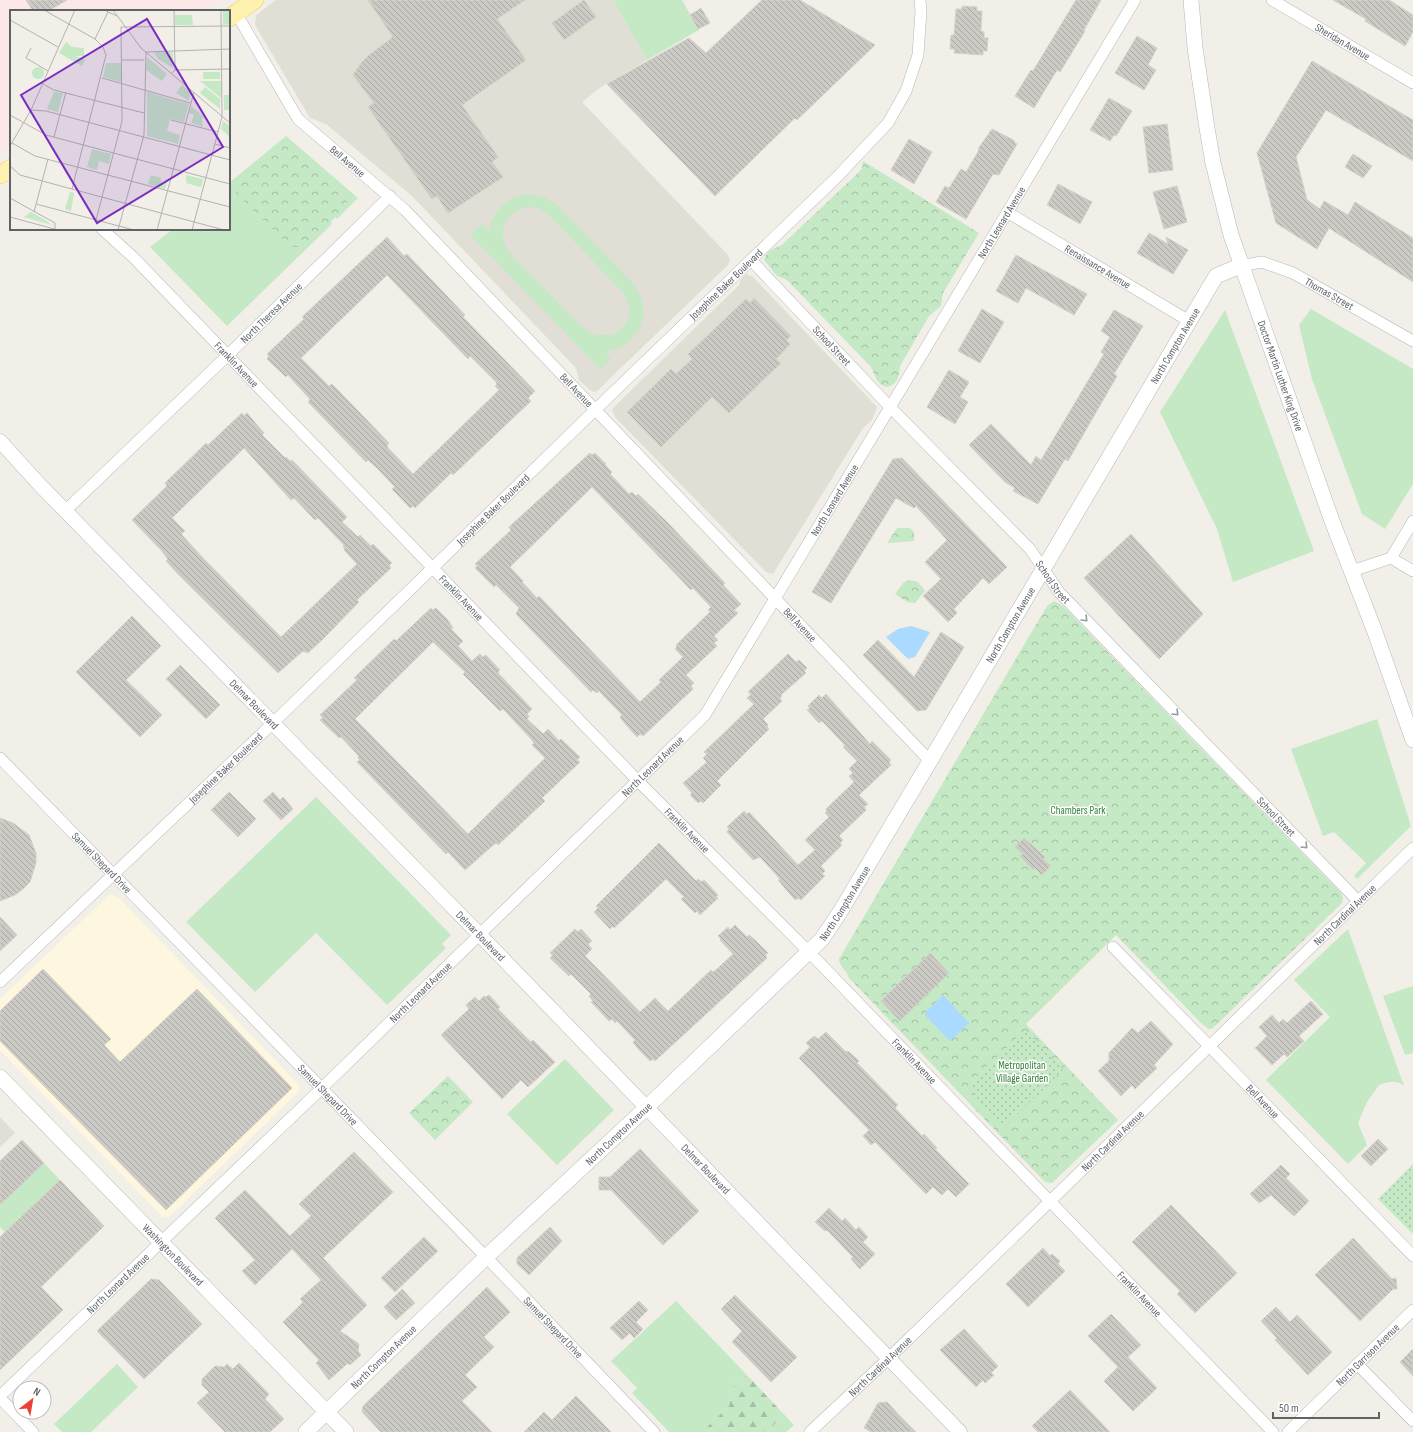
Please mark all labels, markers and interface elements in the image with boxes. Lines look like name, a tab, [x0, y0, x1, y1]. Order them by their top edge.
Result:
inset map	[10, 10, 230, 230]
street label: Sheridan Avenue	[1313, 20, 1372, 63]
street label: Bell Avenue	[327, 143, 368, 180]
street label: North Leonard Avenue	[975, 184, 1028, 261]
street label: Renaissance Avenue	[1063, 242, 1133, 291]
street label: Josephine Baker Boulevard	[686, 246, 765, 323]
street label: Thomas Street	[1303, 275, 1357, 313]
street label: North Theresa Avenue	[238, 280, 305, 346]
street label: North Compton Avenue	[1147, 305, 1202, 386]
street label: Doctor Martin Luther King Drive	[1255, 319, 1306, 433]
street label: School Street	[810, 323, 854, 369]
street label: Franklin Avenue	[212, 339, 261, 390]
street label: Bell Avenue	[557, 370, 596, 410]
street label: North Leonard Avenue	[808, 462, 861, 538]
street label: Josephine Baker Boulevard	[453, 471, 532, 548]
street label: School Street	[1033, 558, 1073, 607]
street label: Franklin Avenue	[437, 572, 486, 623]
street label: North Compton Avenue	[983, 584, 1038, 665]
street label: Bell Avenue	[781, 605, 819, 644]
one-way arrow	[1081, 614, 1088, 622]
street label: Delmar Boulevard	[227, 677, 282, 732]
one-way arrow	[1171, 708, 1179, 716]
street label: Josephine Baker Boulevard	[185, 730, 265, 807]
street label: North Leonard Avenue	[619, 733, 686, 799]
street label: School Street	[1254, 794, 1299, 839]
park label: Chambers Park	[1050, 804, 1106, 817]
street label: Franklin Avenue	[662, 805, 712, 855]
street label: Samuel Shepard Drive	[69, 829, 134, 896]
one-way arrow	[1300, 841, 1308, 849]
street label: North Compton Avenue	[816, 863, 873, 943]
street label: North Cardinal Avenue	[1311, 881, 1379, 948]
street label: Delmar Boulevard	[454, 908, 508, 964]
street label: North Leonard Avenue	[387, 959, 454, 1025]
street label: Franklin Avenue	[890, 1036, 939, 1086]
park label: Metropolitan Village Garden	[996, 1059, 1048, 1085]
street label: Samuel Shepard Drive	[295, 1061, 361, 1128]
street label: Bell Avenue	[1243, 1082, 1282, 1121]
street label: North Compton Avenue	[583, 1100, 654, 1168]
street label: North Cardinal Avenue	[1078, 1107, 1146, 1174]
street label: Delmar Boulevard	[679, 1141, 733, 1197]
street label: Washington Boulevard	[140, 1221, 207, 1289]
street label: North Leonard Avenue	[84, 1250, 152, 1316]
street label: Franklin Avenue	[1115, 1269, 1164, 1319]
street label: Samuel Shepard Drive	[521, 1294, 586, 1361]
street label: North Garrison Avenue	[1333, 1321, 1402, 1388]
street label: North Compton Avenue	[348, 1322, 419, 1391]
street label: North Cardinal Avenue	[846, 1333, 914, 1399]
north arrow	[12, 1380, 52, 1420]
text: N	[31, 1385, 43, 1399]
scale bar	[1273, 1394, 1379, 1420]
text: 50 m	[1279, 1401, 1299, 1416]

